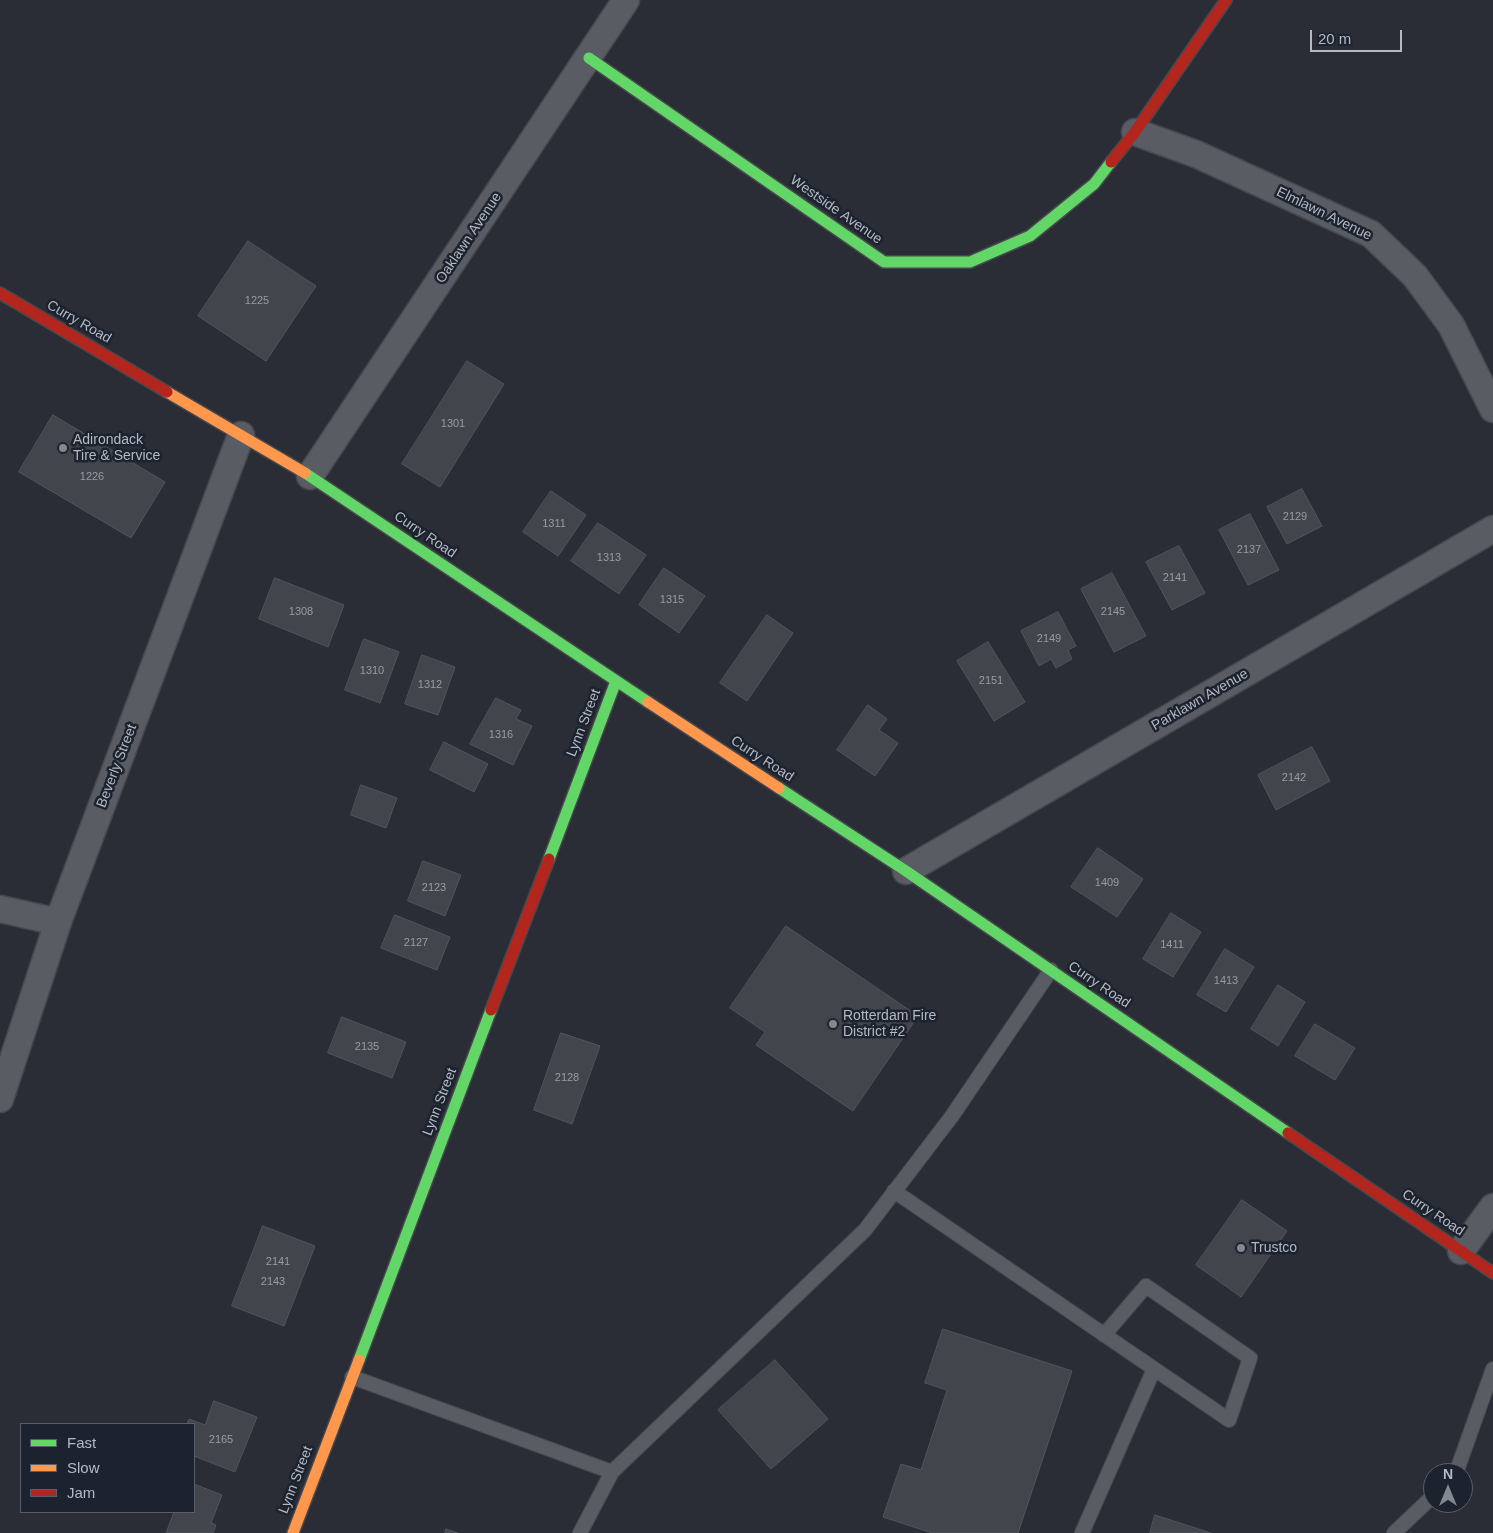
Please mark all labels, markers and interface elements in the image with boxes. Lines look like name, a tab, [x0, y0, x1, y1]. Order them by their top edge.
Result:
scale bar	[1313, 20, 1406, 52]
text: 20 m	[1318, 30, 1351, 47]
street label: Westside Avenue	[787, 172, 885, 248]
street label: Elmlawn Avenue	[1274, 184, 1374, 244]
street label: Oaklawn Avenue	[433, 190, 505, 286]
house number: 1225	[245, 294, 269, 308]
street label: Curry Road	[44, 297, 114, 347]
house number: 1301	[441, 417, 465, 431]
place label: Adirondack Tire & Service	[73, 432, 160, 464]
marker: Adirondack Tire & Service	[57, 442, 69, 454]
house number: 1226	[80, 470, 104, 484]
street label: Curry Road	[391, 508, 459, 562]
house number: 2129	[1283, 510, 1307, 524]
house number: 1311	[542, 517, 566, 531]
house number: 2137	[1237, 543, 1261, 557]
house number: 1313	[597, 551, 621, 565]
house number: 2141	[1163, 571, 1187, 585]
house number: 1315	[660, 593, 684, 607]
house number: 1308	[289, 605, 313, 619]
house number: 2145	[1101, 605, 1125, 619]
house number: 2149	[1037, 632, 1061, 646]
house number: 1310	[360, 664, 384, 678]
street label: Parklawn Avenue	[1149, 666, 1251, 734]
house number: 2151	[979, 674, 1003, 688]
house number: 1312	[418, 678, 442, 692]
street label: Lynn Street	[563, 687, 605, 759]
street label: Beverly Street	[93, 722, 141, 810]
house number: 1316	[489, 728, 513, 742]
street label: Curry Road	[727, 732, 797, 786]
house number: 2142	[1282, 771, 1306, 785]
house number: 1409	[1095, 876, 1119, 890]
house number: 2123	[422, 881, 446, 895]
house number: 2127	[404, 936, 428, 950]
house number: 1411	[1160, 938, 1184, 952]
street label: Curry Road	[1065, 958, 1133, 1012]
house number: 1413	[1214, 974, 1238, 988]
place label: Rotterdam Fire District #2	[843, 1008, 936, 1040]
marker: Rotterdam Fire District #2	[827, 1018, 839, 1030]
house number: 2135	[355, 1040, 379, 1054]
street label: Lynn Street	[419, 1066, 461, 1138]
house number: 2128	[555, 1071, 579, 1085]
street label: Curry Road	[1399, 1186, 1467, 1240]
place label: Trustco	[1251, 1240, 1297, 1256]
marker: Trustco	[1235, 1242, 1247, 1254]
house number: 2141	[266, 1255, 290, 1269]
house number: 2143	[261, 1275, 285, 1289]
legend	[20, 1423, 195, 1513]
house number: 2165	[209, 1433, 233, 1447]
text: Fast	[67, 1434, 96, 1451]
street label: Lynn Street	[275, 1444, 317, 1516]
text: Slow	[67, 1459, 100, 1476]
north arrow	[1423, 1463, 1473, 1513]
text: N	[1443, 1466, 1453, 1482]
text: Jam	[67, 1484, 95, 1501]

